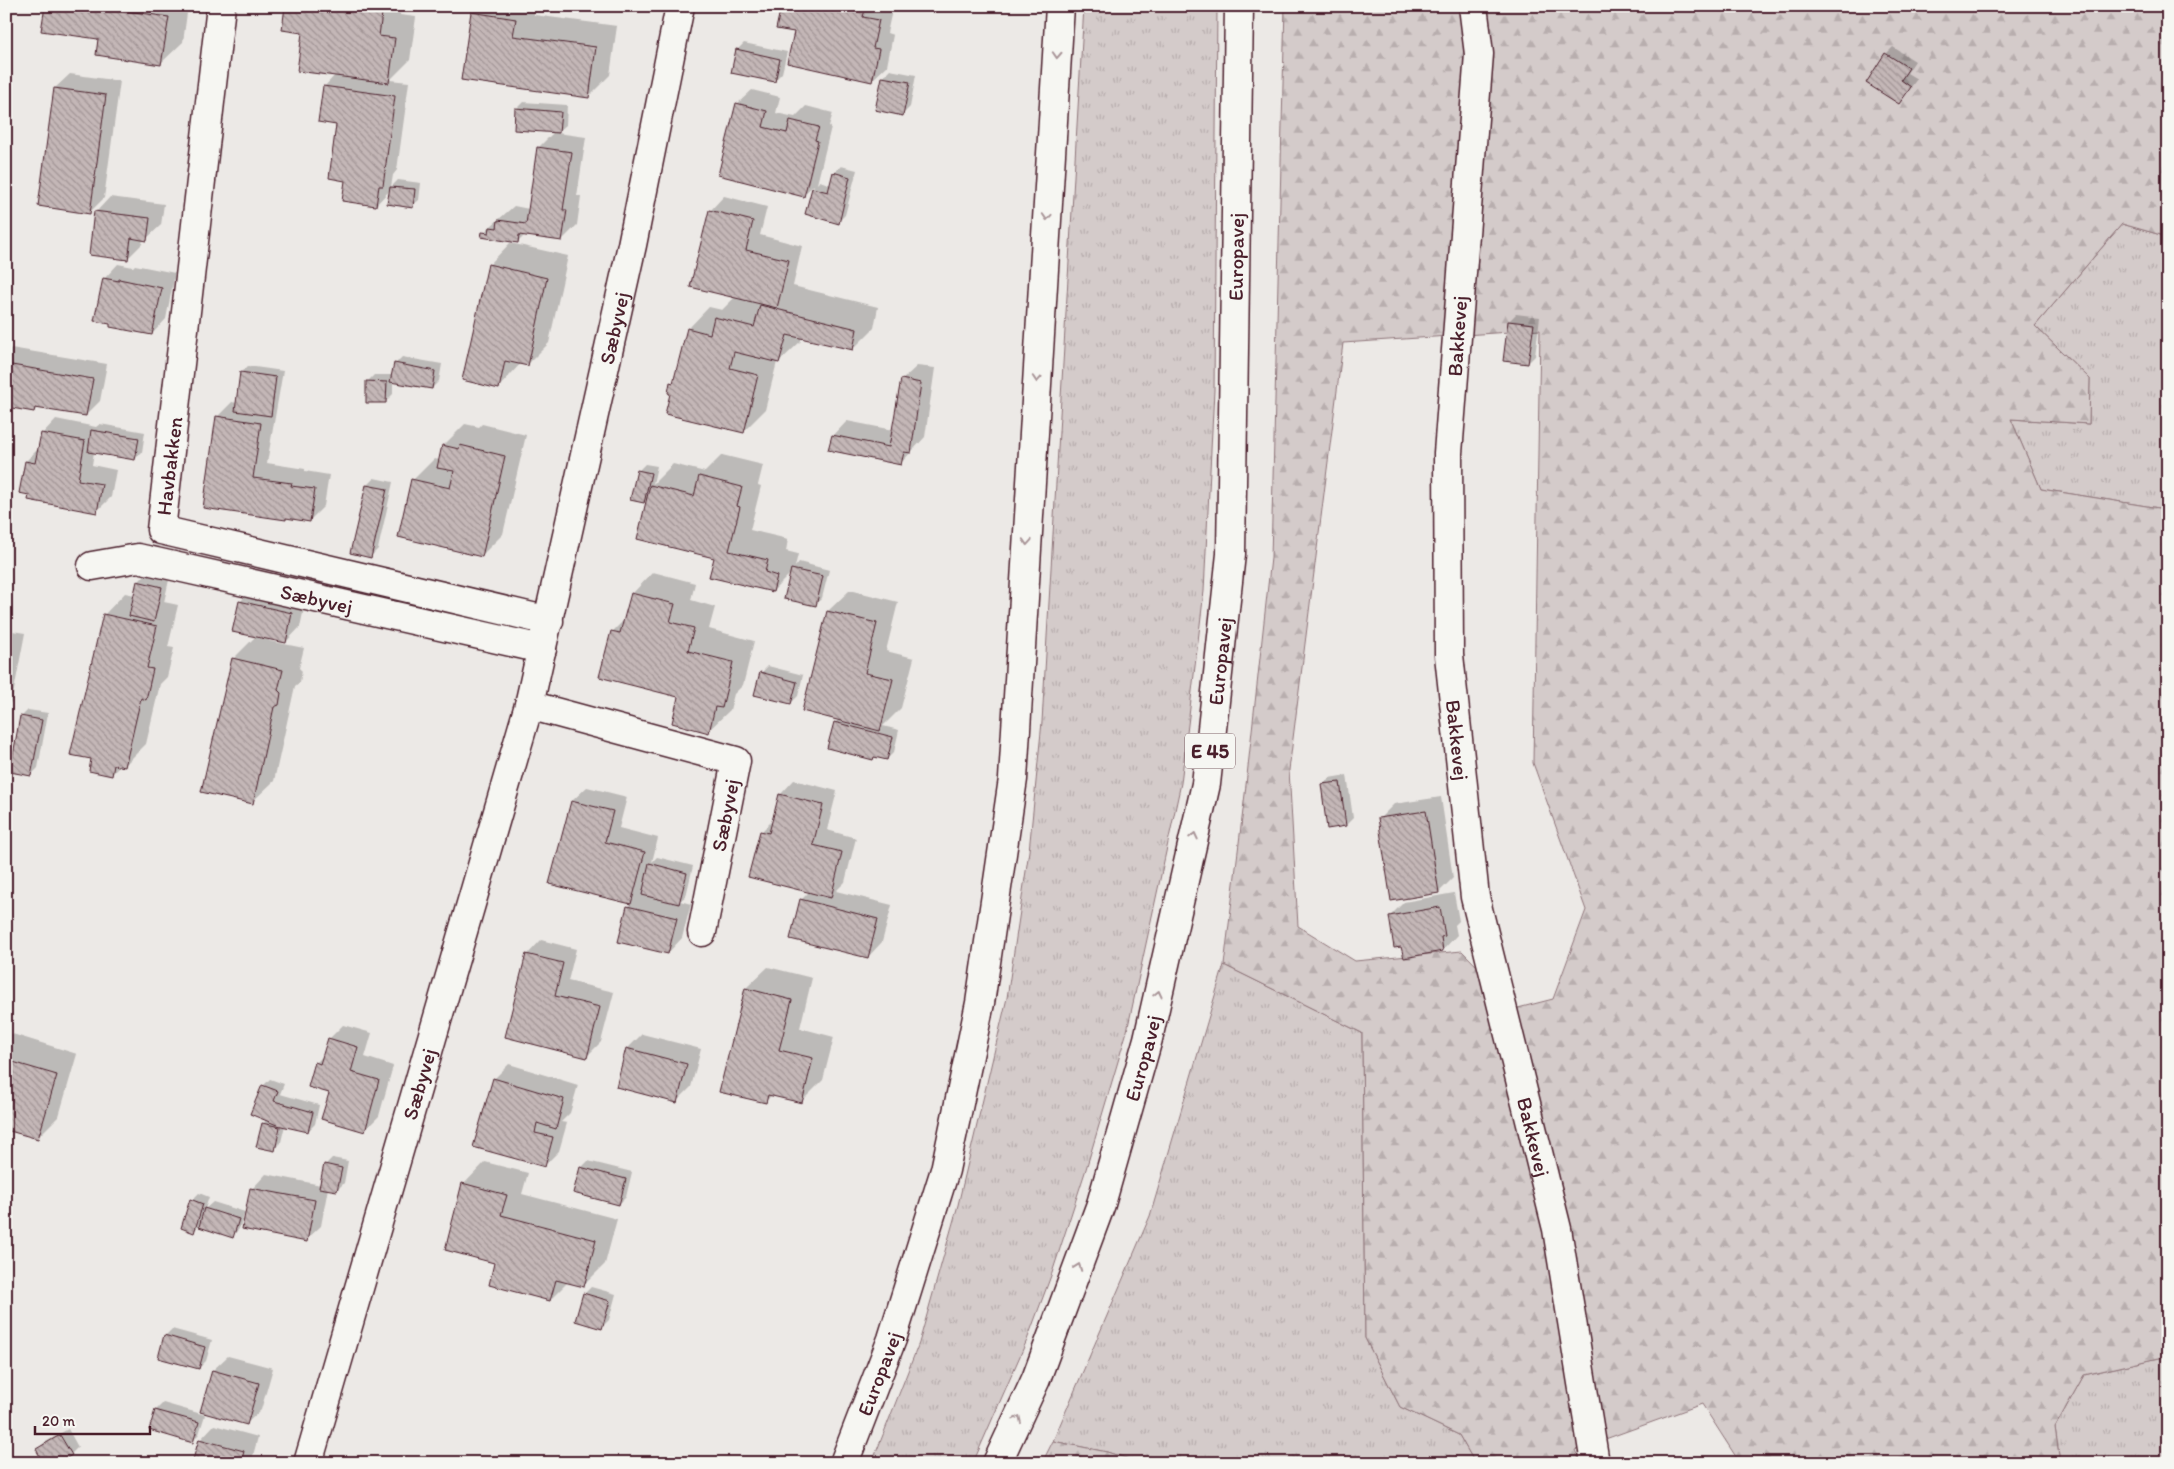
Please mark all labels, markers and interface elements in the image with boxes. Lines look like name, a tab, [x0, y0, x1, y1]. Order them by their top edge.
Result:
one-way arrow	[1051, 51, 1062, 59]
street label: Europavej	[1222, 212, 1248, 301]
one-way arrow	[1041, 213, 1052, 221]
street label: Sæbyvej	[593, 289, 634, 366]
street label: Bakkevej	[1442, 295, 1472, 377]
one-way arrow	[1032, 376, 1043, 384]
street label: Havbakken	[151, 415, 187, 517]
one-way arrow	[1022, 538, 1033, 546]
street label: Sæbyvej	[278, 578, 355, 619]
street label: Europavej	[1202, 616, 1237, 706]
street label: Bakkevej	[1441, 698, 1475, 782]
road number: E 45	[1185, 734, 1235, 768]
street label: Sæbyvej	[706, 777, 744, 853]
one-way arrow	[1188, 831, 1199, 840]
one-way arrow	[1152, 990, 1163, 999]
street label: Europavej	[1118, 1013, 1166, 1104]
street label: Sæbyvej	[396, 1045, 441, 1123]
street label: Bakkevej	[1512, 1094, 1556, 1179]
one-way arrow	[1072, 1264, 1082, 1272]
street label: Europavej	[851, 1328, 906, 1419]
scale bar	[35, 1404, 150, 1436]
text: 20 m	[42, 1412, 76, 1430]
one-way arrow	[1012, 1415, 1022, 1424]

